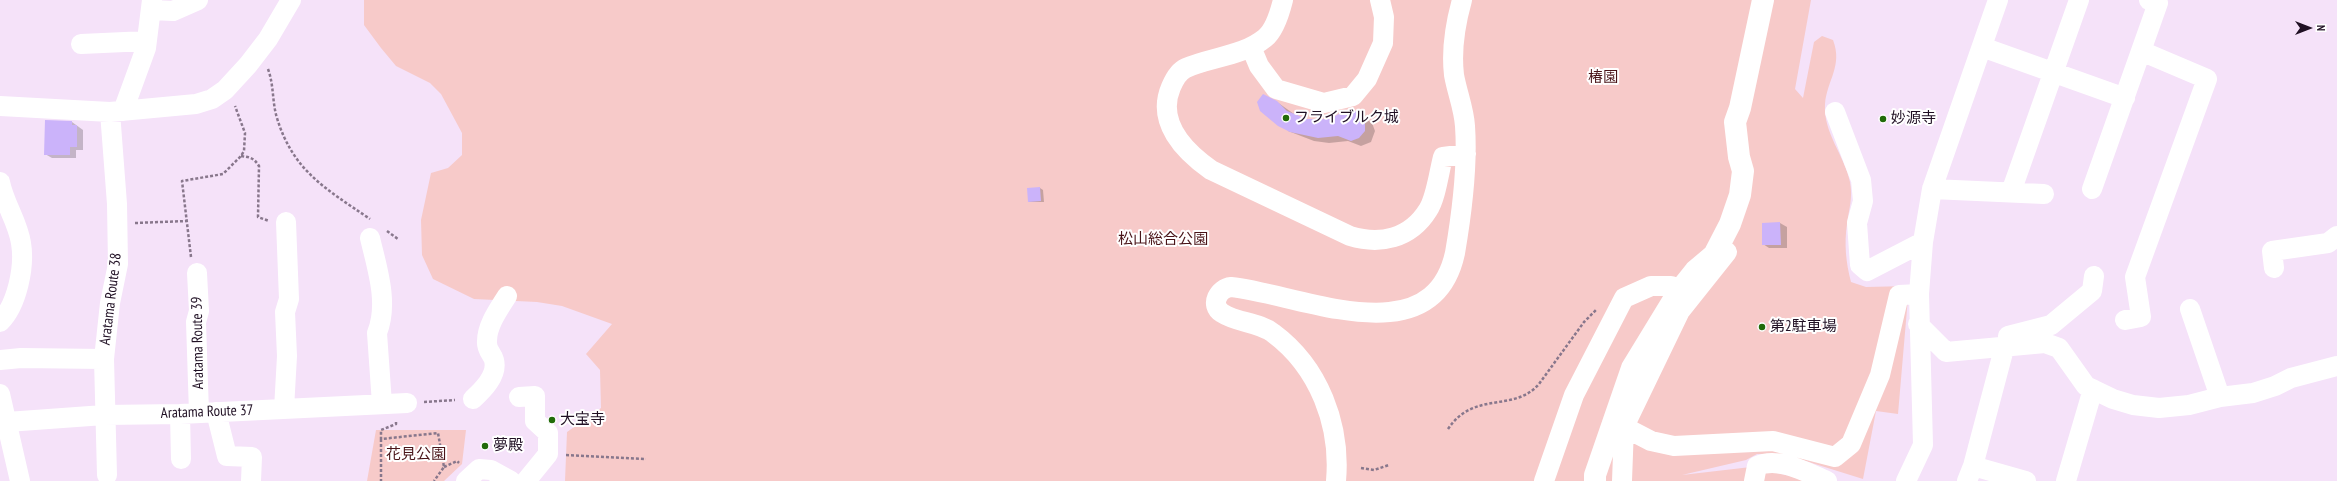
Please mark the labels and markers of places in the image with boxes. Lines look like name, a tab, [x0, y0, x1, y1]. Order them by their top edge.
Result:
place label: フライブルク城	[1294, 109, 1399, 127]
place label: 妙源寺	[1891, 110, 1936, 128]
marker: フライブルク城	[1281, 113, 1291, 123]
marker: 妙源寺	[1878, 114, 1888, 124]
place label: 第2駐車場	[1770, 318, 1837, 336]
marker: 第2駐車場	[1757, 322, 1767, 332]
place label: 大宝寺	[560, 411, 605, 429]
marker: 大宝寺	[547, 415, 557, 425]
place label: 夢殿	[493, 437, 523, 455]
marker: 夢殿	[480, 441, 490, 451]

